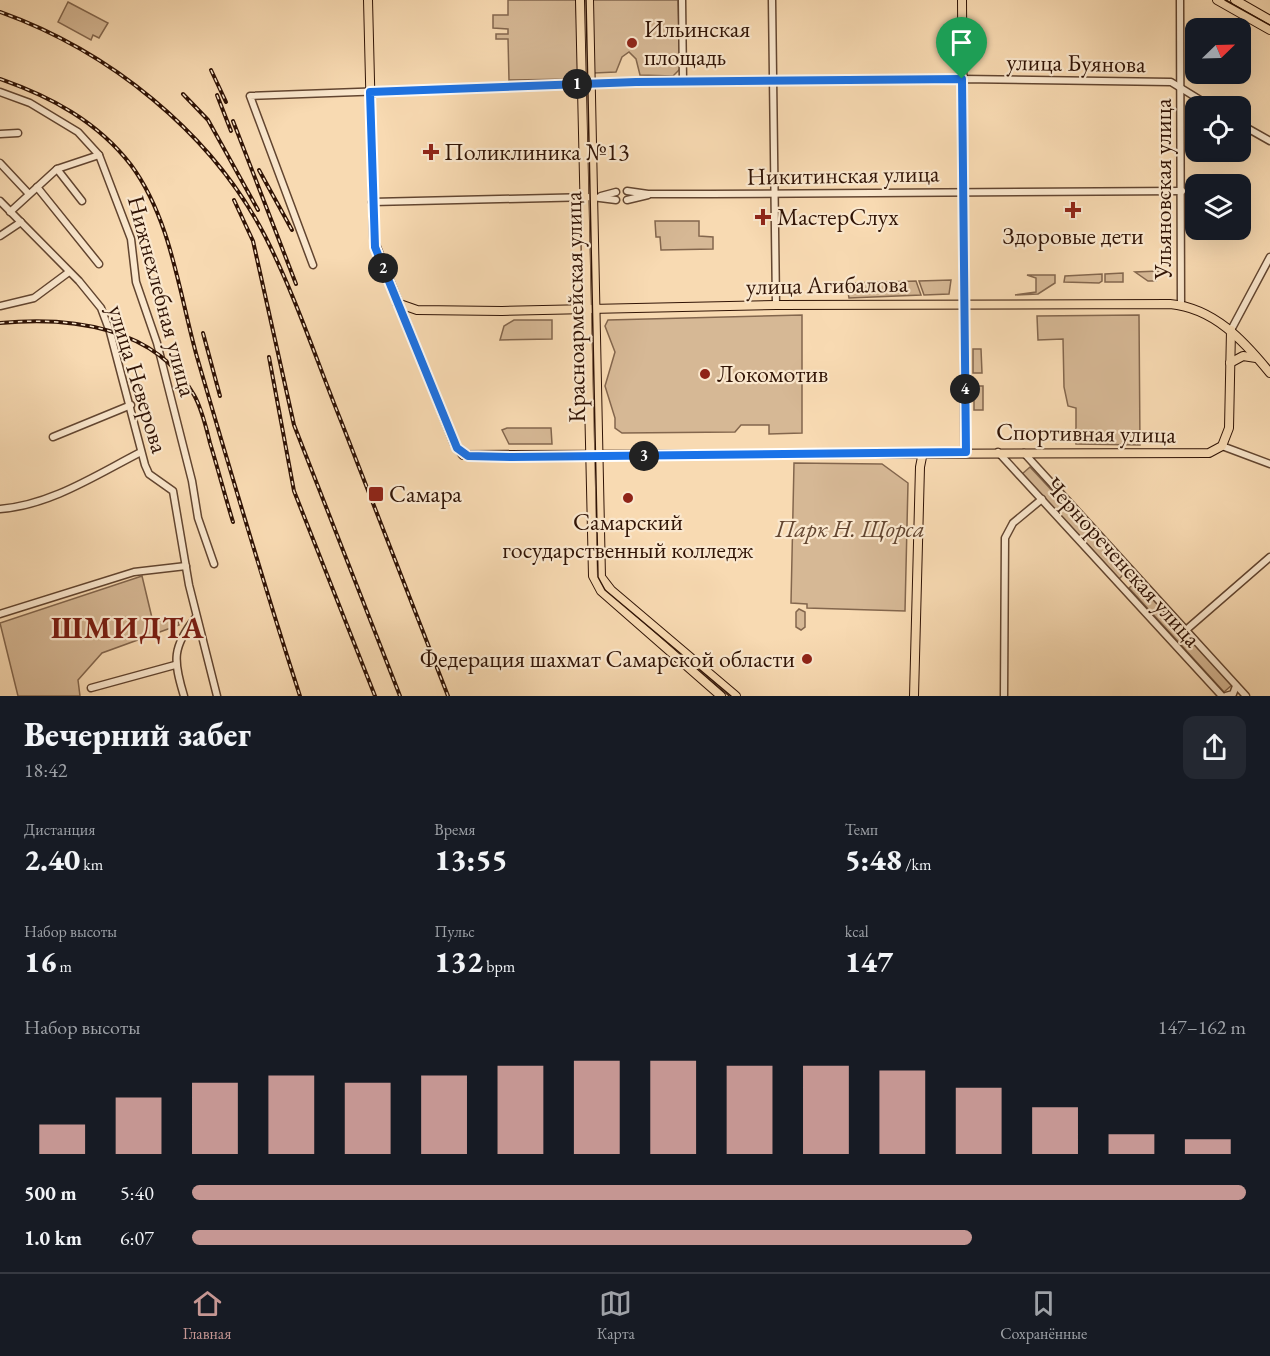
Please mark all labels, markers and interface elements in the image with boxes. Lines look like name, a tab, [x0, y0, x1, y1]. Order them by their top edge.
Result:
place label: Ильинская площадь	[644, 13, 750, 72]
pin	[936, 17, 987, 79]
north arrow	[1185, 18, 1251, 84]
map controls	[1185, 18, 1251, 240]
icon: arrive	[945, 26, 978, 59]
marker: Ильинская площадь	[625, 36, 639, 50]
street label: улица Буянова	[1006, 46, 1146, 79]
pin: 1	[562, 69, 592, 99]
text: 1	[573, 73, 581, 94]
button: locate	[1185, 96, 1251, 162]
street label: Ульяновская улица	[1147, 98, 1178, 281]
place label: Поликлиника №13	[444, 136, 630, 167]
marker: Поликлиника №13	[422, 143, 440, 161]
street label: Никитинская улица	[746, 157, 940, 192]
button: layers	[1185, 174, 1251, 240]
street label: Красноармейская улица	[557, 191, 592, 423]
street label: Нижнехлебная улица	[121, 192, 204, 400]
place label: МастерСлух	[777, 201, 899, 232]
marker: Здоровые дети	[1064, 201, 1082, 219]
marker: МастерСлух	[754, 208, 772, 226]
place label: Здоровые дети	[1002, 220, 1144, 251]
pin: 2	[368, 253, 398, 283]
text: 2	[379, 257, 387, 278]
street label: улица Агибалова	[746, 268, 909, 301]
street label: улица Неверова	[101, 301, 176, 457]
place label: Локомотив	[717, 358, 828, 389]
marker: Локомотив	[698, 367, 712, 381]
pin: 4	[950, 374, 980, 404]
text: 4	[961, 378, 969, 399]
street label: Спортивная улица	[996, 415, 1177, 450]
pin: 3	[629, 441, 659, 471]
text: 3	[640, 445, 648, 466]
street label: Чернореченская улица	[1039, 470, 1208, 654]
place label: Самара	[389, 478, 462, 509]
marker: Самара	[367, 485, 385, 503]
marker: Самарский государственный колледж	[621, 491, 635, 505]
place label: Самарский государственный колледж	[502, 506, 754, 565]
park label: Парк Н. Щорса	[774, 513, 925, 544]
district label: ШМИДТА	[51, 608, 205, 647]
place label: Федерация шахмат Самарской области	[420, 643, 795, 674]
marker: Федерация шахмат Самарской области	[800, 652, 814, 666]
text: Вечерний забег	[24, 713, 251, 756]
button: share	[1183, 716, 1246, 779]
text: 18:42	[24, 757, 67, 783]
text: Дистанция	[24, 819, 95, 840]
text: Время	[434, 819, 475, 840]
text: Темп	[845, 819, 878, 840]
text: 2.40	[24, 840, 80, 879]
text: 13:55	[434, 840, 508, 879]
text: 5:48	[845, 840, 902, 879]
text: km	[80, 854, 103, 875]
text: /km	[902, 854, 931, 875]
text: Набор высоты	[24, 921, 117, 942]
text: Пульс	[434, 921, 475, 942]
text: kcal	[845, 921, 869, 942]
text: 16	[24, 942, 56, 981]
text: 132	[434, 942, 483, 981]
text: 147	[845, 942, 893, 981]
text: m	[56, 956, 72, 977]
text: bpm	[483, 956, 515, 977]
text: Набор высоты	[24, 1014, 140, 1040]
text: 147–162 m	[1158, 1014, 1246, 1040]
text: 500 m	[24, 1180, 77, 1206]
text: 5:40	[120, 1180, 154, 1206]
text: 1.0 km	[24, 1225, 82, 1251]
text: 6:07	[120, 1225, 154, 1251]
tab: Главная	[183, 1287, 231, 1344]
tab: Карта	[597, 1287, 635, 1344]
tab: Сохранённые	[1000, 1287, 1087, 1344]

